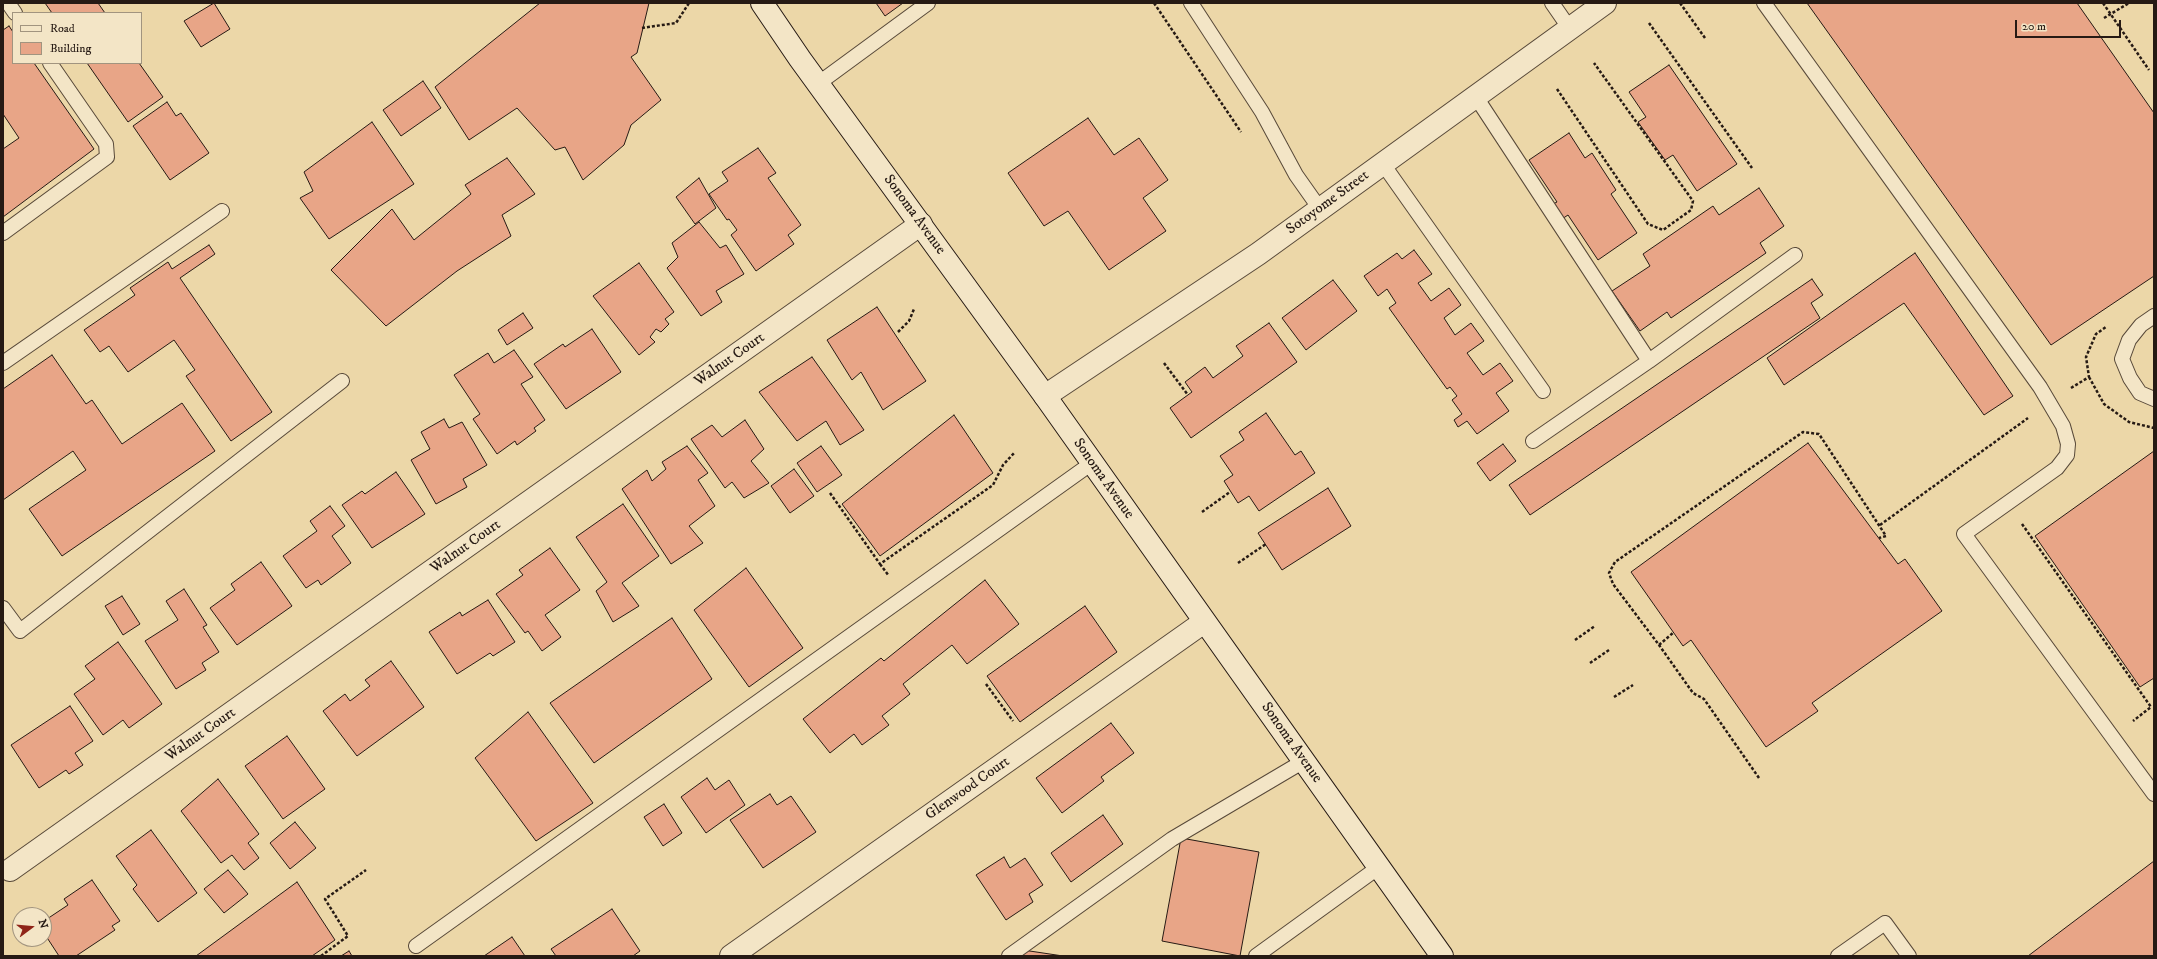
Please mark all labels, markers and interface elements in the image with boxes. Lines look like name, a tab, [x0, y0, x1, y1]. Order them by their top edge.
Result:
legend	[12, 12, 142, 64]
scale bar	[2017, 12, 2123, 38]
text: 20 m	[2022, 19, 2046, 34]
text: Road	[50, 21, 75, 36]
text: Building	[50, 41, 91, 56]
street label: Sotoyome Street	[1283, 167, 1373, 239]
street label: Sonoma Avenue	[879, 172, 949, 258]
street label: Walnut Court	[691, 329, 769, 391]
street label: Sonoma Avenue	[1069, 435, 1137, 523]
street label: Walnut Court	[427, 516, 505, 578]
street label: Sonoma Avenue	[1257, 699, 1325, 787]
street label: Walnut Court	[162, 704, 240, 766]
street label: Glenwood Court	[922, 753, 1014, 825]
north arrow	[12, 907, 52, 947]
text: N	[35, 918, 51, 930]

